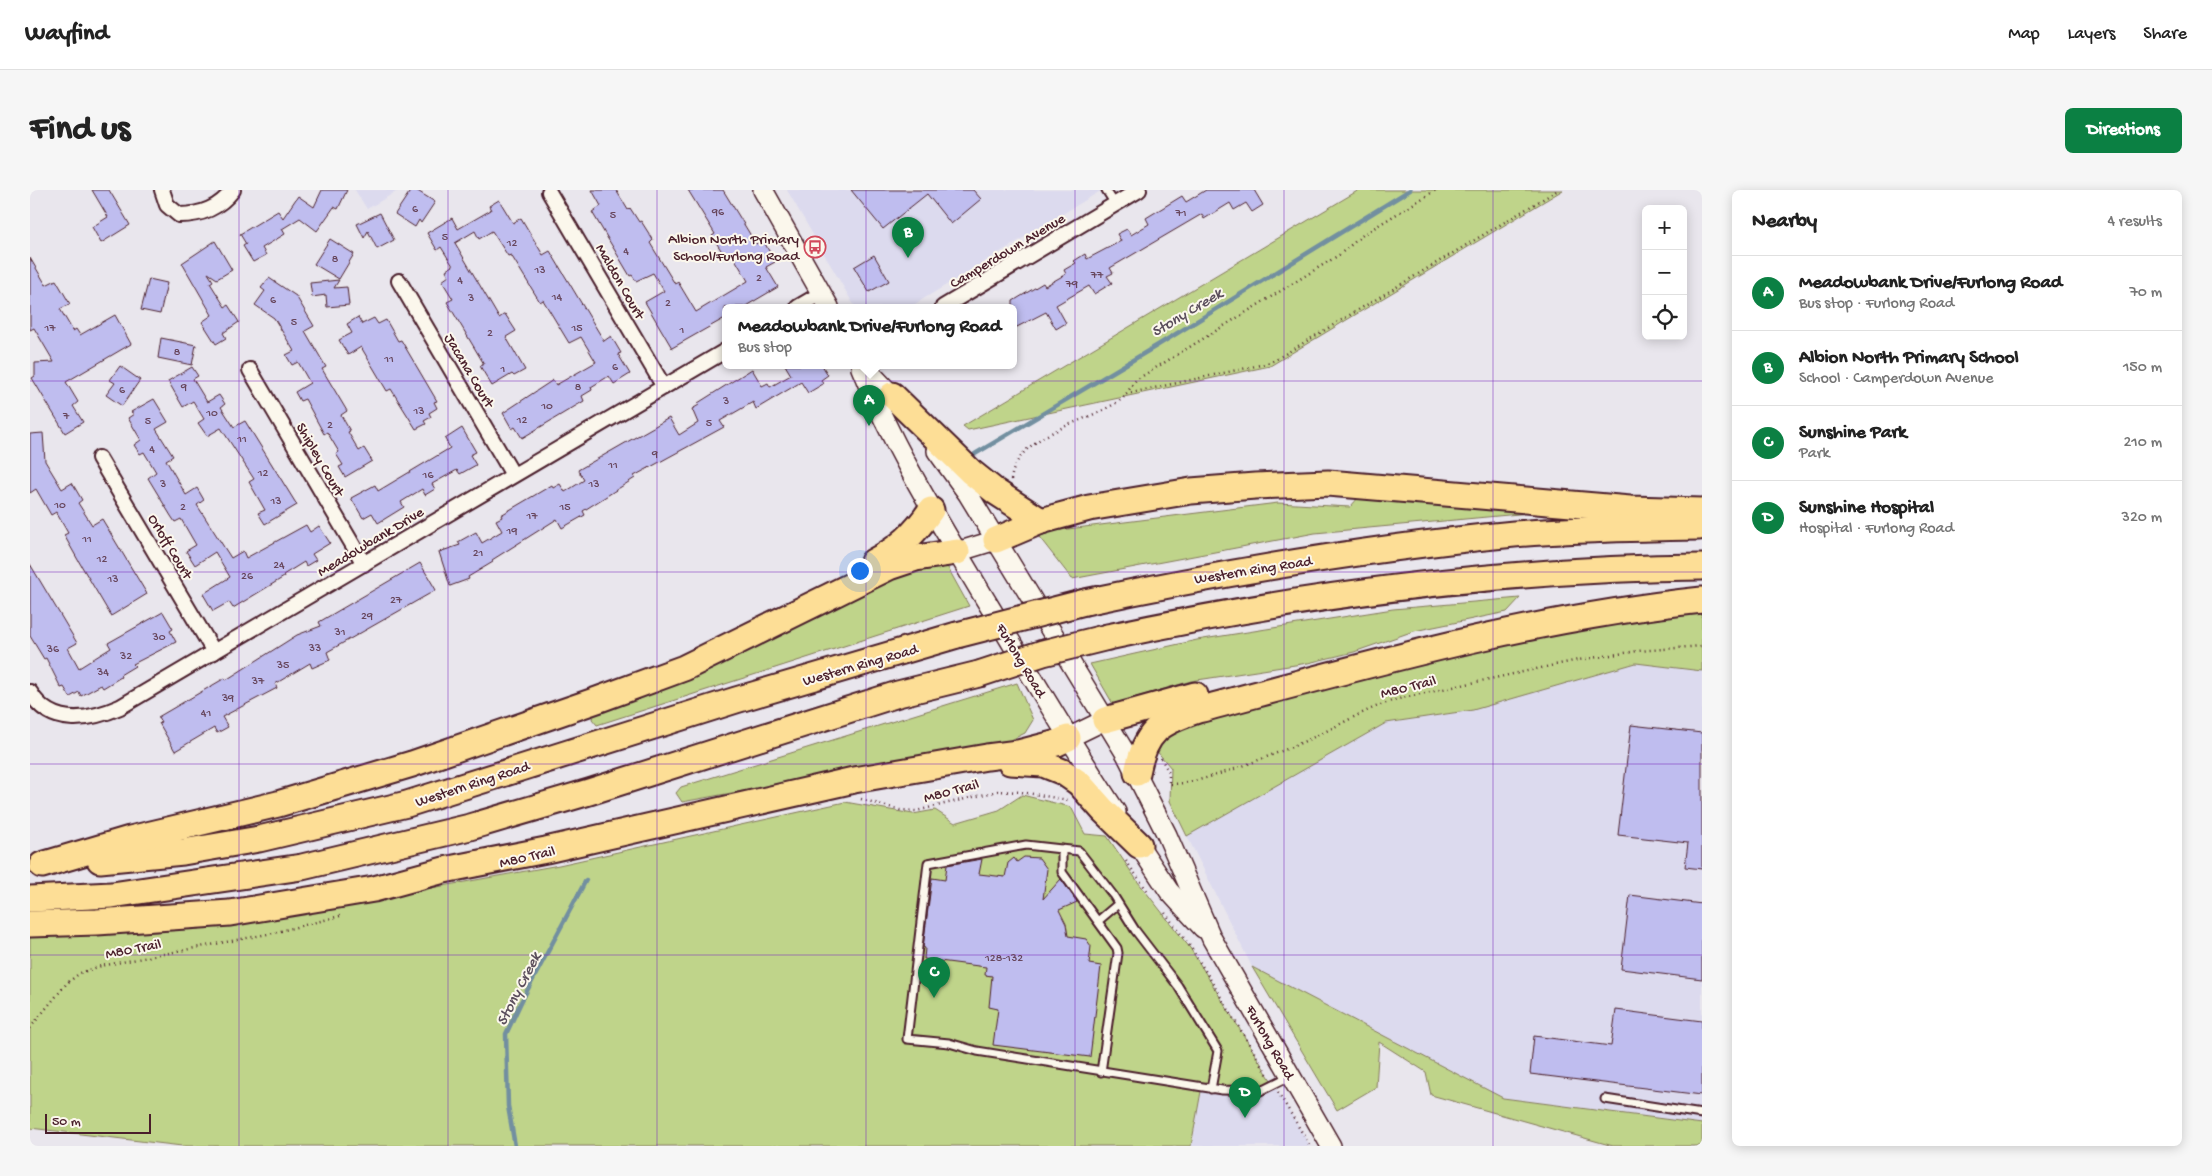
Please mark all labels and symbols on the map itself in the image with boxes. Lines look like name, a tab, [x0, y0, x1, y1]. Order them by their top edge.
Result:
house number: 6	[412, 203, 419, 217]
house number: 96	[711, 206, 725, 220]
house number: 71	[1174, 207, 1187, 221]
house number: 5	[610, 209, 616, 223]
street label: Camperdown Avenue	[947, 210, 1069, 293]
pin: B	[892, 217, 924, 258]
house number: 5	[442, 231, 448, 245]
place label: Albion North Primary School/Furlong Road	[668, 231, 800, 266]
bus stop icon: Albion North Primary School/Furlong Road	[803, 235, 827, 259]
house number: 12	[506, 237, 517, 251]
street label: Maldon Court	[591, 241, 649, 324]
house number: 4	[623, 245, 629, 259]
house number: 8	[332, 253, 339, 267]
house number: 13	[533, 264, 546, 278]
house number: 77	[1090, 269, 1104, 283]
house number: 2	[756, 272, 762, 286]
house number: 4	[457, 274, 463, 288]
house number: 79	[1065, 278, 1078, 292]
water label: Stony Creek	[1149, 284, 1228, 343]
house number: 14	[551, 291, 563, 305]
house number: 3	[467, 292, 474, 306]
house number: 6	[270, 294, 277, 308]
house number: 2	[665, 297, 671, 311]
house number: 5	[291, 316, 297, 330]
house number: 17	[43, 322, 56, 336]
house number: 15	[570, 322, 583, 336]
house number: 1	[679, 324, 685, 338]
house number: 2	[487, 327, 493, 341]
street label: Jacana Court	[439, 331, 498, 413]
house number: 8	[174, 346, 181, 360]
house number: 11	[383, 353, 394, 367]
house number: 6	[612, 361, 619, 375]
house number: 1	[500, 363, 506, 377]
house number: 9	[180, 381, 187, 395]
house number: 8	[575, 381, 582, 395]
house number: 6	[119, 384, 126, 398]
pin: A	[853, 385, 885, 426]
house number: 3	[722, 395, 729, 409]
house number: 10	[540, 400, 553, 414]
house number: 13	[412, 405, 425, 419]
house number: 10	[205, 407, 218, 421]
house number: 7	[62, 410, 70, 424]
house number: 12	[516, 414, 527, 428]
house number: 5	[145, 415, 151, 429]
house number: 5	[706, 417, 712, 431]
house number: 2	[327, 419, 333, 433]
street label: Shipley Court	[291, 420, 349, 502]
house number: 11	[236, 433, 247, 447]
house number: 4	[149, 443, 155, 457]
house number: 9	[651, 448, 658, 462]
house number: 11	[607, 459, 618, 473]
house number: 12	[257, 467, 268, 481]
house number: 16	[422, 469, 434, 483]
house number: 3	[159, 478, 166, 492]
house number: 13	[587, 478, 600, 492]
house number: 13	[269, 495, 282, 509]
house number: 10	[53, 499, 66, 513]
house number: 2	[180, 501, 186, 515]
house number: 15	[558, 501, 571, 515]
street label: Meadowbank Drive	[315, 504, 428, 582]
house number: 17	[525, 510, 538, 524]
street label: Orloff Court	[143, 511, 197, 584]
house number: 19	[506, 525, 517, 539]
house number: 11	[81, 533, 92, 547]
house number: 21	[473, 547, 484, 561]
house number: 12	[96, 553, 107, 567]
street label: Western Ring Road	[1193, 553, 1315, 589]
your location	[847, 558, 873, 584]
house number: 24	[273, 559, 285, 573]
house number: 26	[241, 570, 254, 584]
house number: 13	[106, 573, 119, 587]
house number: 27	[390, 594, 403, 608]
house number: 29	[361, 610, 373, 624]
street label: Furlong Road	[991, 620, 1050, 702]
house number: 31	[333, 626, 346, 640]
house number: 30	[151, 631, 166, 645]
street label: Western Ring Road	[801, 641, 921, 691]
house number: 33	[308, 642, 321, 656]
house number: 36	[46, 643, 60, 657]
house number: 32	[119, 650, 132, 664]
house number: 35	[276, 659, 289, 673]
house number: 34	[96, 666, 109, 680]
street label: M80 Trail	[1379, 672, 1438, 704]
house number: 37	[251, 675, 265, 689]
house number: 39	[221, 692, 234, 706]
house number: 41	[201, 707, 211, 721]
street label: Western Ring Road	[413, 758, 533, 812]
street label: M80 Trail	[922, 776, 981, 808]
street label: M80 Trail	[498, 843, 557, 873]
street label: M80 Trail	[104, 936, 163, 964]
water label: Stony Creek	[494, 948, 547, 1029]
house number: 128-132	[984, 952, 1023, 966]
pin: C	[918, 957, 950, 998]
street label: Furlong Road	[1240, 1002, 1298, 1085]
pin: D	[1229, 1077, 1261, 1118]
scale bar	[45, 1111, 151, 1134]

